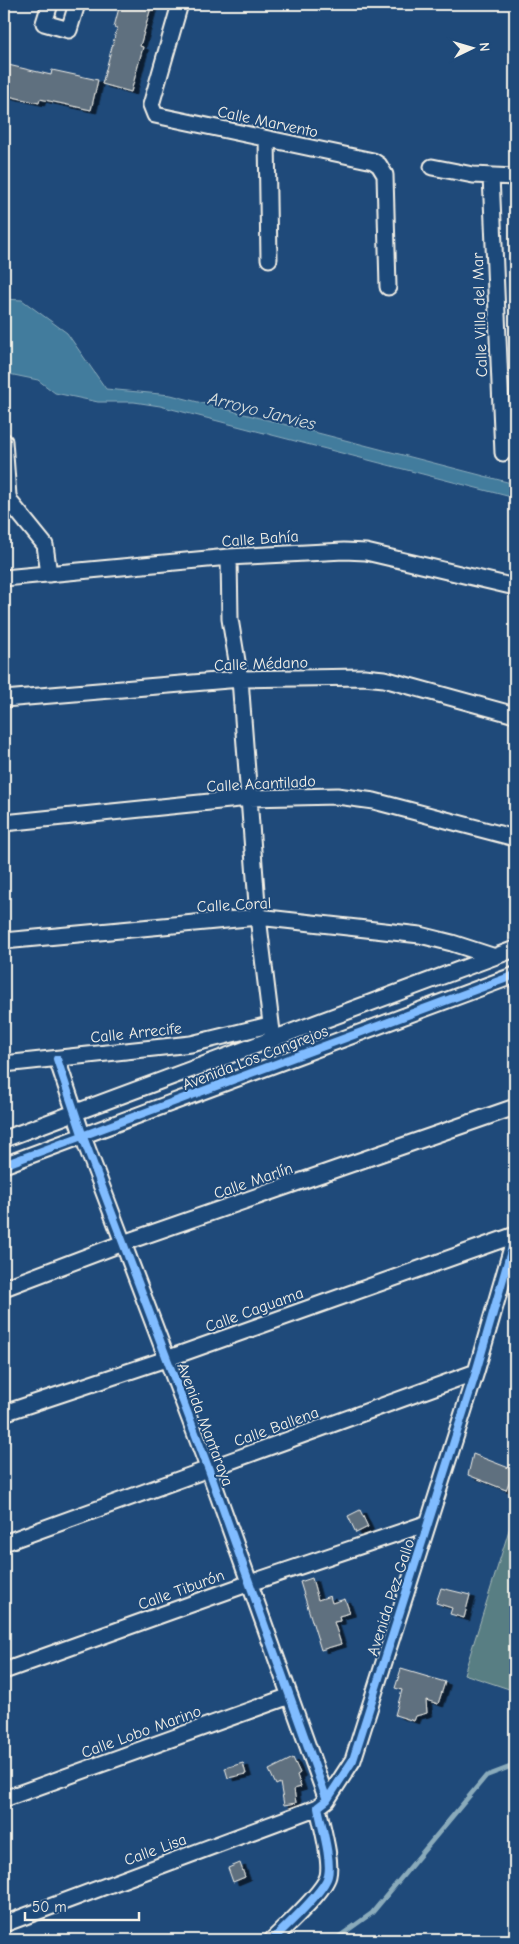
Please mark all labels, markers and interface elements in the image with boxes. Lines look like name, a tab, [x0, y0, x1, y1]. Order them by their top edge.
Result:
north arrow	[446, 22, 496, 72]
text: N	[476, 42, 493, 52]
street label: Calle Marvento	[216, 103, 320, 141]
street label: Calle Villa del Mar	[469, 252, 491, 378]
water label: Arroyo Jarvies	[205, 388, 318, 435]
street label: Calle Bahía	[221, 527, 299, 551]
street label: Calle Médano	[214, 653, 308, 675]
street label: Calle Acantilado	[206, 772, 316, 796]
street label: Calle Coral	[196, 894, 272, 916]
street label: Calle Arrecife	[90, 1019, 183, 1047]
street label: Avenida Los Cangrejos	[180, 1022, 331, 1094]
street label: Calle Marlín	[211, 1159, 295, 1203]
street label: Calle Caguama	[203, 1284, 306, 1336]
street label: Avenida Mantaraya	[173, 1360, 237, 1489]
street label: Calle Ballena	[232, 1403, 321, 1451]
street label: Avenida Pez Gallo	[364, 1536, 418, 1658]
street label: Calle Tiburón	[136, 1566, 227, 1614]
street label: Calle Lobo Marino	[79, 1702, 204, 1762]
street label: Calle Lisa	[122, 1830, 189, 1870]
scale bar	[25, 1889, 139, 1921]
text: 50 m	[32, 1898, 67, 1916]

